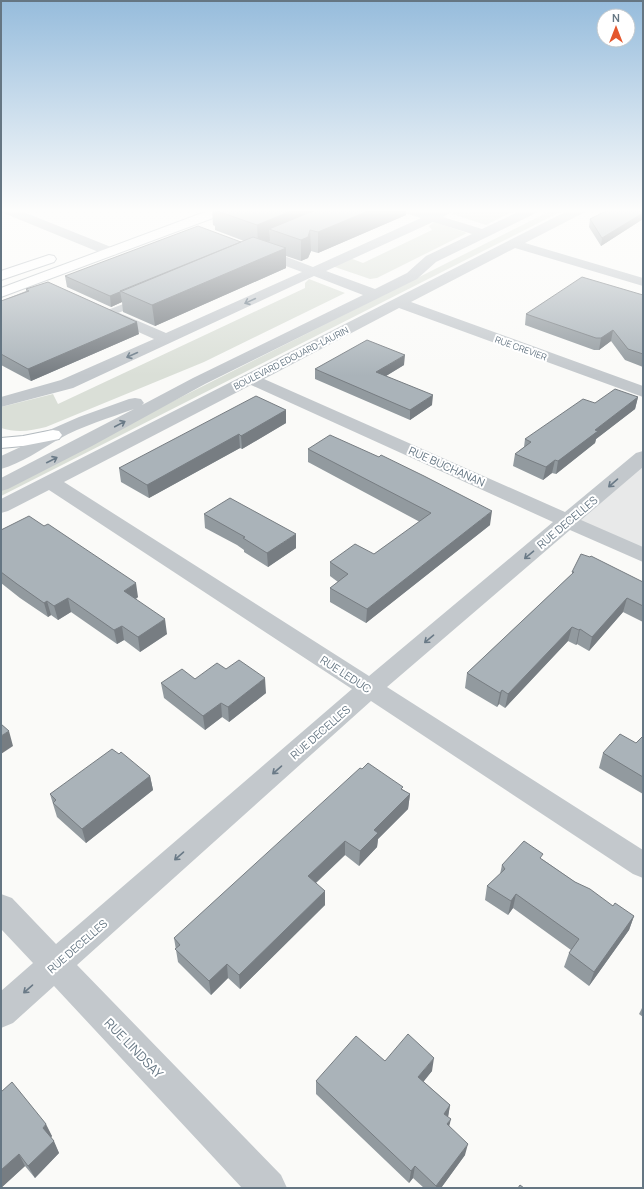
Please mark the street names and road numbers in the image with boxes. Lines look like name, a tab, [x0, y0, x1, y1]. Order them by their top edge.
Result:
street label: BOULEVARD EDOUARD-LAURIN	[231, 323, 351, 393]
street label: RUE CREVIER	[493, 333, 549, 364]
street label: RUE BUCHANAN	[406, 442, 488, 490]
street label: RUE DECELLES	[534, 492, 601, 552]
street label: RUE LEDUC	[318, 652, 375, 696]
street label: RUE DECELLES	[287, 702, 353, 762]
street label: RUE DECELLES	[44, 916, 110, 976]
street label: RUE LINDSAY	[101, 1014, 168, 1083]

